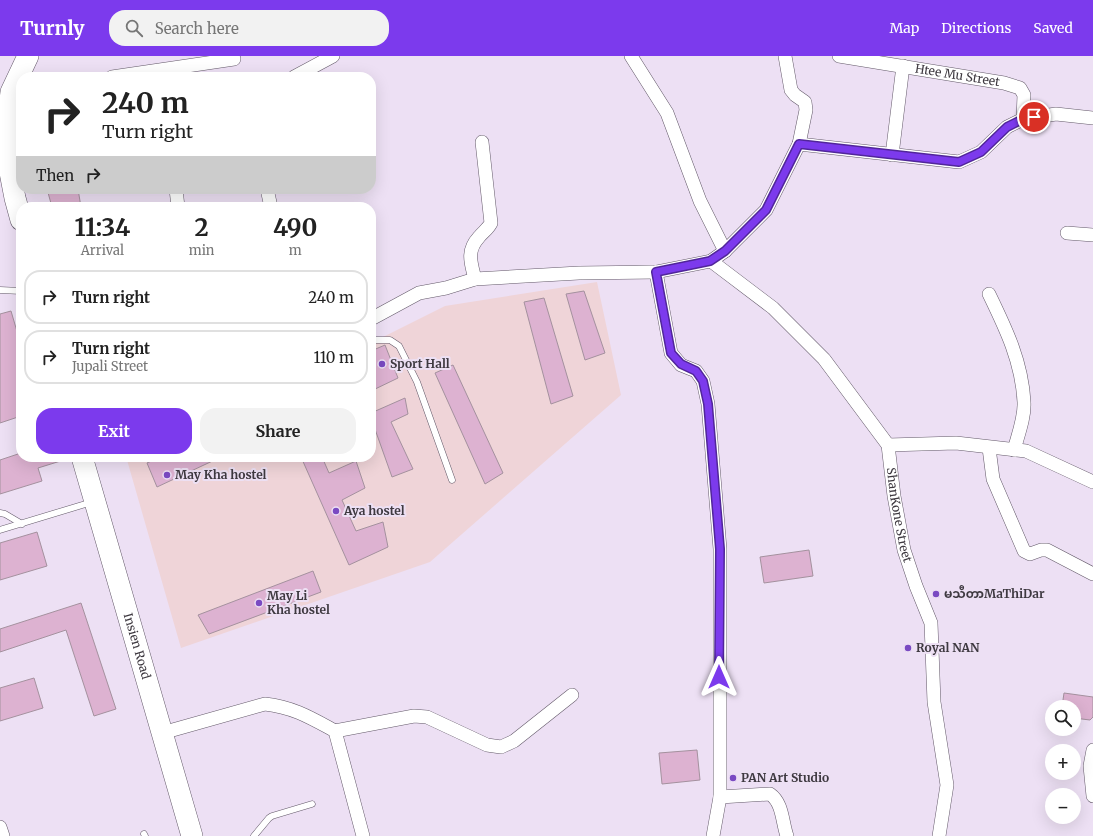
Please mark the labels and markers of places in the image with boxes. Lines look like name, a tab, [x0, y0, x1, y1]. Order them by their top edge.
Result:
pin	[1017, 100, 1051, 134]
place label: Sport Hall	[390, 356, 450, 371]
marker: Sport Hall	[377, 359, 387, 369]
place label: May Kha hostel	[175, 467, 267, 482]
marker: May Kha hostel	[162, 470, 172, 480]
place label: Aya hostel	[343, 503, 405, 518]
marker: Aya hostel	[331, 506, 341, 516]
place label: မသီတာMaThiDar	[944, 585, 1045, 601]
place label: May Li Kha hostel	[267, 588, 330, 617]
marker: မသီတာMaThiDar	[931, 589, 941, 599]
marker: May Li Kha hostel	[254, 598, 264, 608]
place label: Royal NAN	[916, 640, 980, 655]
marker: Royal NAN	[903, 643, 913, 653]
place label: PAN Art Studio	[741, 770, 829, 785]
marker: PAN Art Studio	[728, 773, 738, 783]

